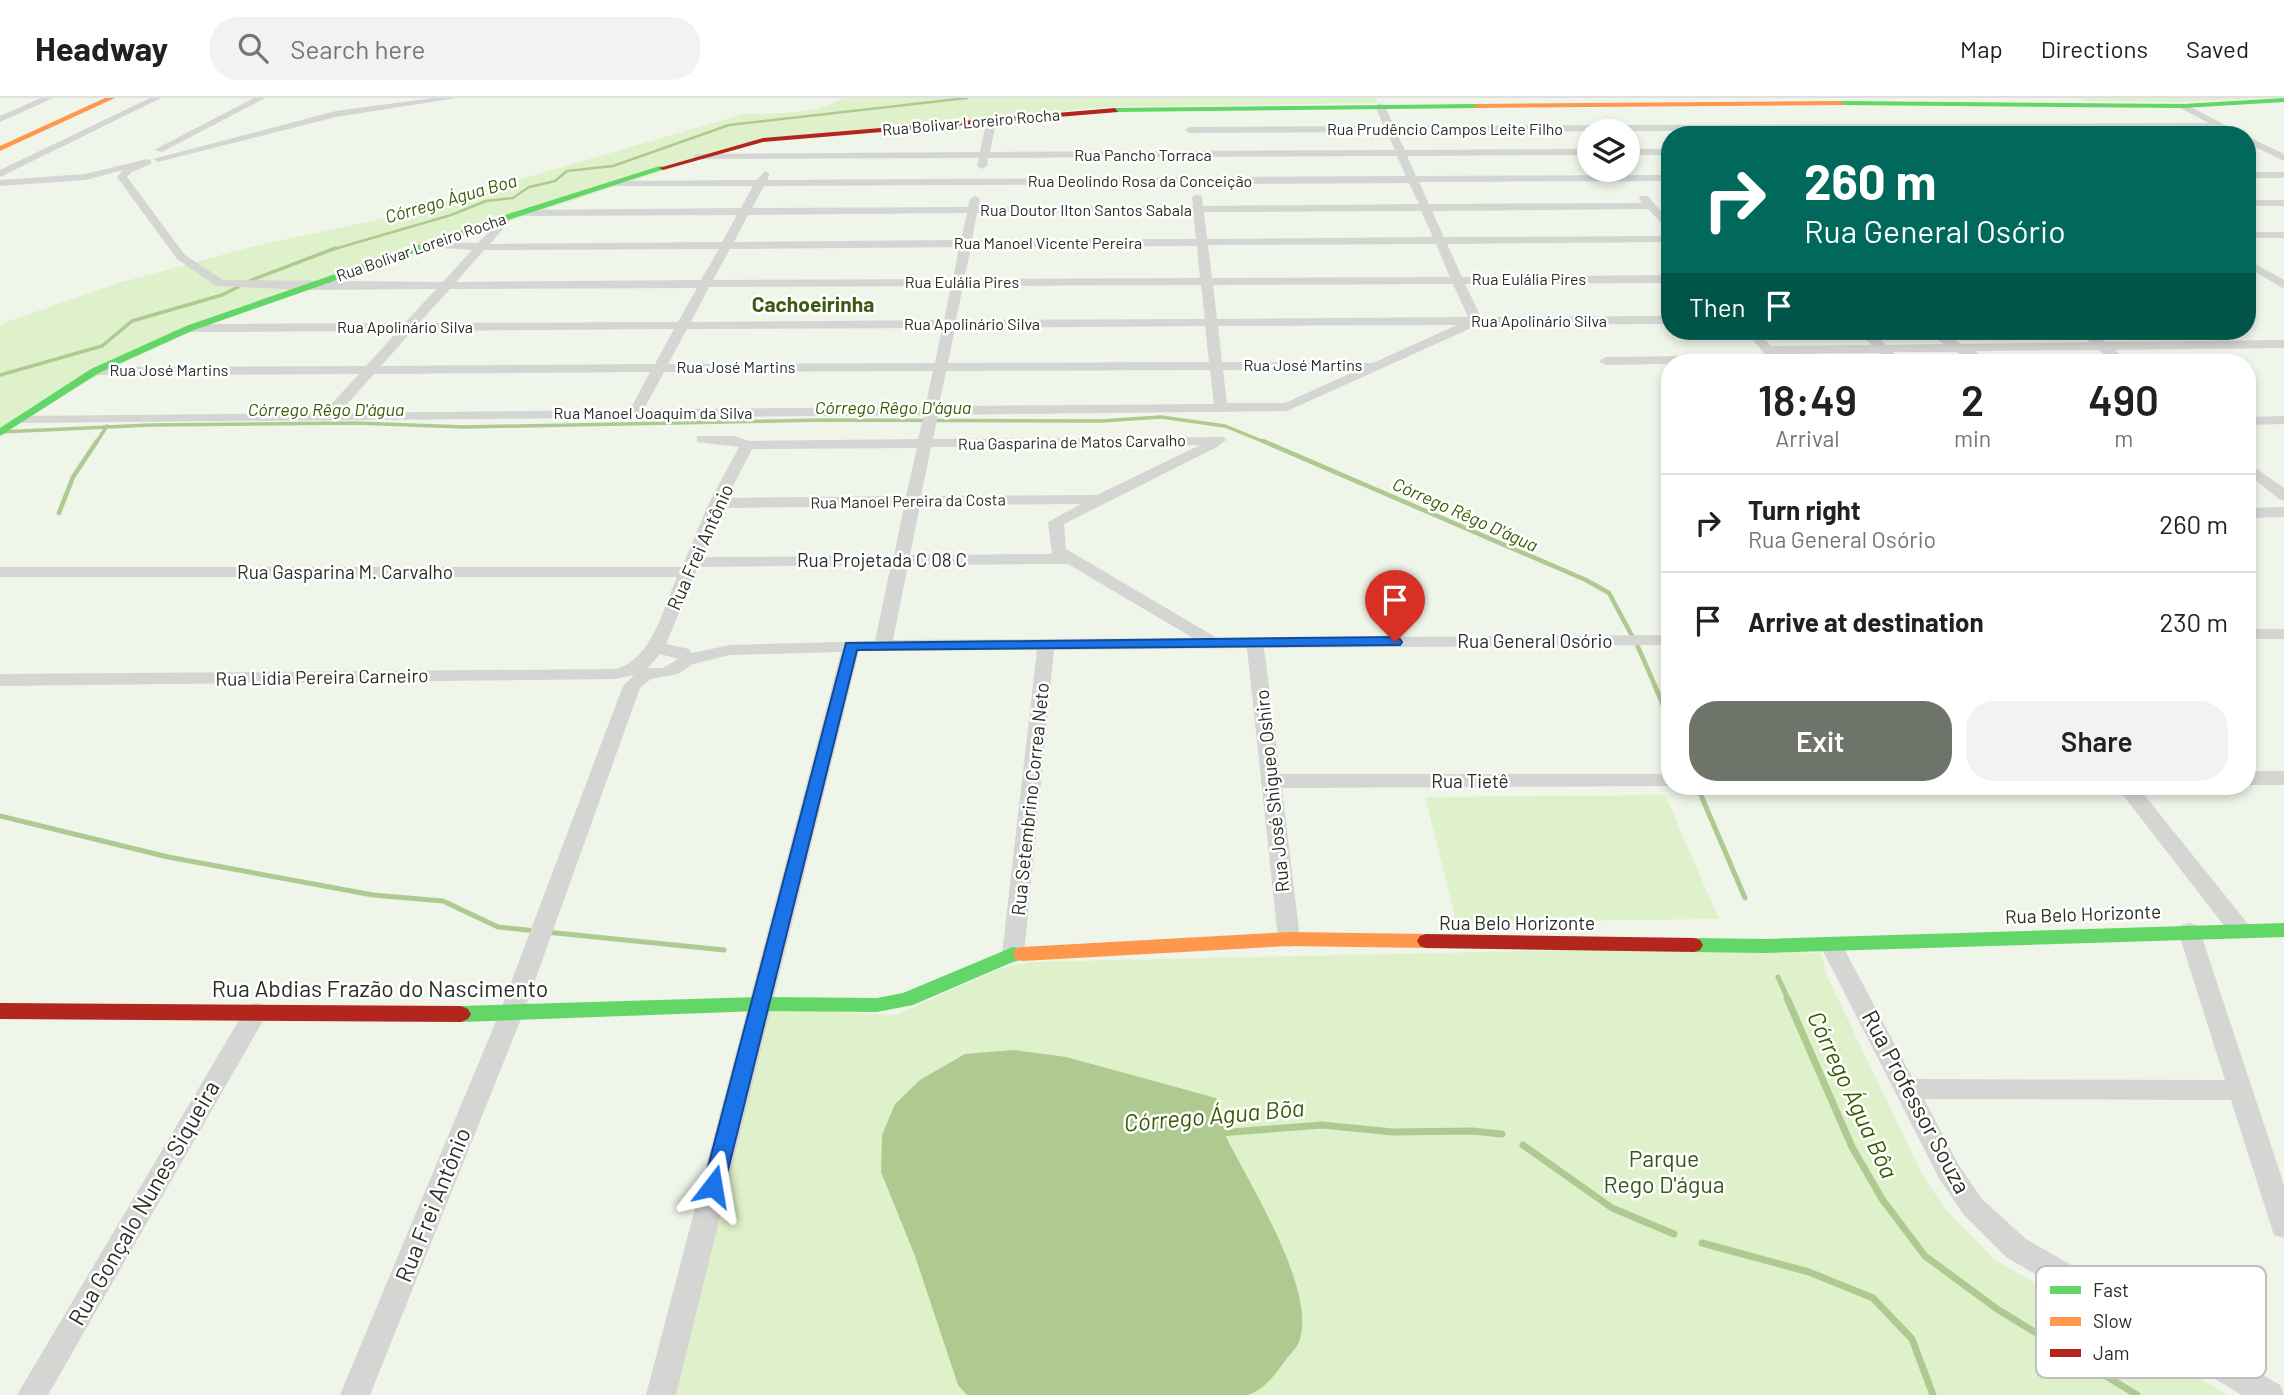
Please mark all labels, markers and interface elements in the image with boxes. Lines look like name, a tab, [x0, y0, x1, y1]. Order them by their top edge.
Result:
search box	[210, 17, 700, 80]
text: Headway	[35, 28, 168, 68]
icon: search	[234, 29, 272, 67]
text: Search here	[290, 33, 425, 64]
text: Map	[1960, 34, 2003, 63]
text: Directions	[2041, 34, 2148, 63]
text: Saved	[2186, 34, 2249, 63]
street label: Rua Bolivar Loreiro Rocha	[881, 104, 1061, 139]
street label: Rua Prudêncio Campos Leite Filho	[1327, 119, 1563, 138]
map controls	[1577, 119, 1640, 182]
button: layers	[1577, 119, 1640, 182]
street label: Rua Pancho Torraca	[1074, 145, 1212, 164]
text: 260 m	[1804, 151, 1936, 210]
icon: right	[1689, 154, 1780, 245]
water label: Córrego Água Boa	[382, 169, 519, 227]
street label: Rua Deolindo Rosa da Conceição	[1028, 171, 1252, 190]
street label: Rua Doutor Ilton Santos Sabala	[980, 200, 1192, 219]
street label: Rua Bolivar Loreiro Rocha	[333, 209, 508, 285]
text: Rua General Osório	[1804, 211, 2066, 249]
street label: Rua Manoel Vicente Pereira	[954, 233, 1142, 252]
street label: Rua Eulália Pires	[1472, 269, 1586, 288]
street label: Rua Eulália Pires	[905, 272, 1019, 291]
icon: arrive	[1760, 287, 1798, 325]
district label: Cachoeirinha	[752, 291, 874, 316]
text: Then	[1689, 291, 1746, 322]
street label: Rua Apolinário Silva	[1471, 311, 1607, 330]
street label: Rua Apolinário Silva	[904, 314, 1040, 333]
street label: Rua Apolinário Silva	[337, 317, 473, 336]
street label: Rua José Martins	[1243, 355, 1363, 374]
street label: Rua José Martins	[676, 357, 796, 376]
street label: Rua José Martins	[109, 360, 229, 379]
text: 18:49	[1758, 374, 1857, 424]
text: 2	[1961, 374, 1984, 424]
text: 490	[2088, 374, 2159, 424]
water label: Córrego Rêgo D'água	[815, 396, 971, 418]
water label: Córrego Rêgo D'água	[248, 398, 404, 420]
street label: Rua Manoel Joaquim da Silva	[554, 403, 752, 422]
text: Arrival	[1775, 424, 1840, 452]
text: min	[1954, 424, 1991, 452]
text: m	[2114, 424, 2133, 452]
street label: Rua Gasparina de Matos Carvalho	[958, 430, 1186, 453]
water label: Córrego Rêgo D'água	[1389, 472, 1541, 556]
street label: Rua Frei Antônio	[661, 480, 738, 613]
street label: Rua Manoel Pereira da Costa	[810, 489, 1006, 512]
text: Turn right	[1748, 494, 1861, 525]
icon: right	[1689, 504, 1727, 542]
text: 260 m	[2159, 508, 2228, 539]
text: Rua General Osório	[1748, 525, 1936, 553]
street label: Rua Projetada C 08 C	[797, 548, 967, 571]
street label: Rua Gasparina M. Carvalho	[237, 560, 453, 583]
pin	[1365, 570, 1425, 642]
icon: arrive	[1376, 581, 1414, 619]
icon: arrive	[1689, 602, 1727, 640]
text: Arrive at destination	[1748, 606, 1984, 637]
text: 230 m	[2159, 606, 2228, 637]
street label: Rua General Osório	[1457, 629, 1613, 652]
street label: Rua Lidia Pereira Carneiro	[215, 663, 429, 690]
street label: Rua Setembrino Correa Neto	[1006, 681, 1053, 917]
street label: Rua José Shigueo Oshiro	[1249, 689, 1294, 894]
button: Exit	[1689, 701, 1952, 781]
button: Share	[1966, 701, 2228, 781]
street label: Rua Tietê	[1431, 769, 1509, 792]
street label: Rua Belo Horizonte	[2005, 899, 2161, 928]
street label: Rua Belo Horizonte	[1439, 911, 1595, 934]
street label: Rua Abdias Frazão do Nascimento	[212, 974, 548, 1002]
street label: Rua Professor Souza	[1857, 1005, 1977, 1198]
water label: Córrego Água Bôa	[1802, 1006, 1905, 1183]
street label: Rua Gonçalo Nunes Siqueira	[61, 1075, 225, 1330]
water label: Córrego Água Bõa	[1122, 1092, 1305, 1137]
street label: Rua Frei Antônio	[388, 1123, 476, 1286]
park label: Parque Rego D'água	[1604, 1144, 1724, 1198]
position arrow	[676, 1149, 750, 1223]
legend	[2036, 1266, 2266, 1378]
text: Fast	[2093, 1278, 2129, 1301]
text: Slow	[2093, 1309, 2132, 1332]
text: Jam	[2093, 1341, 2129, 1364]

